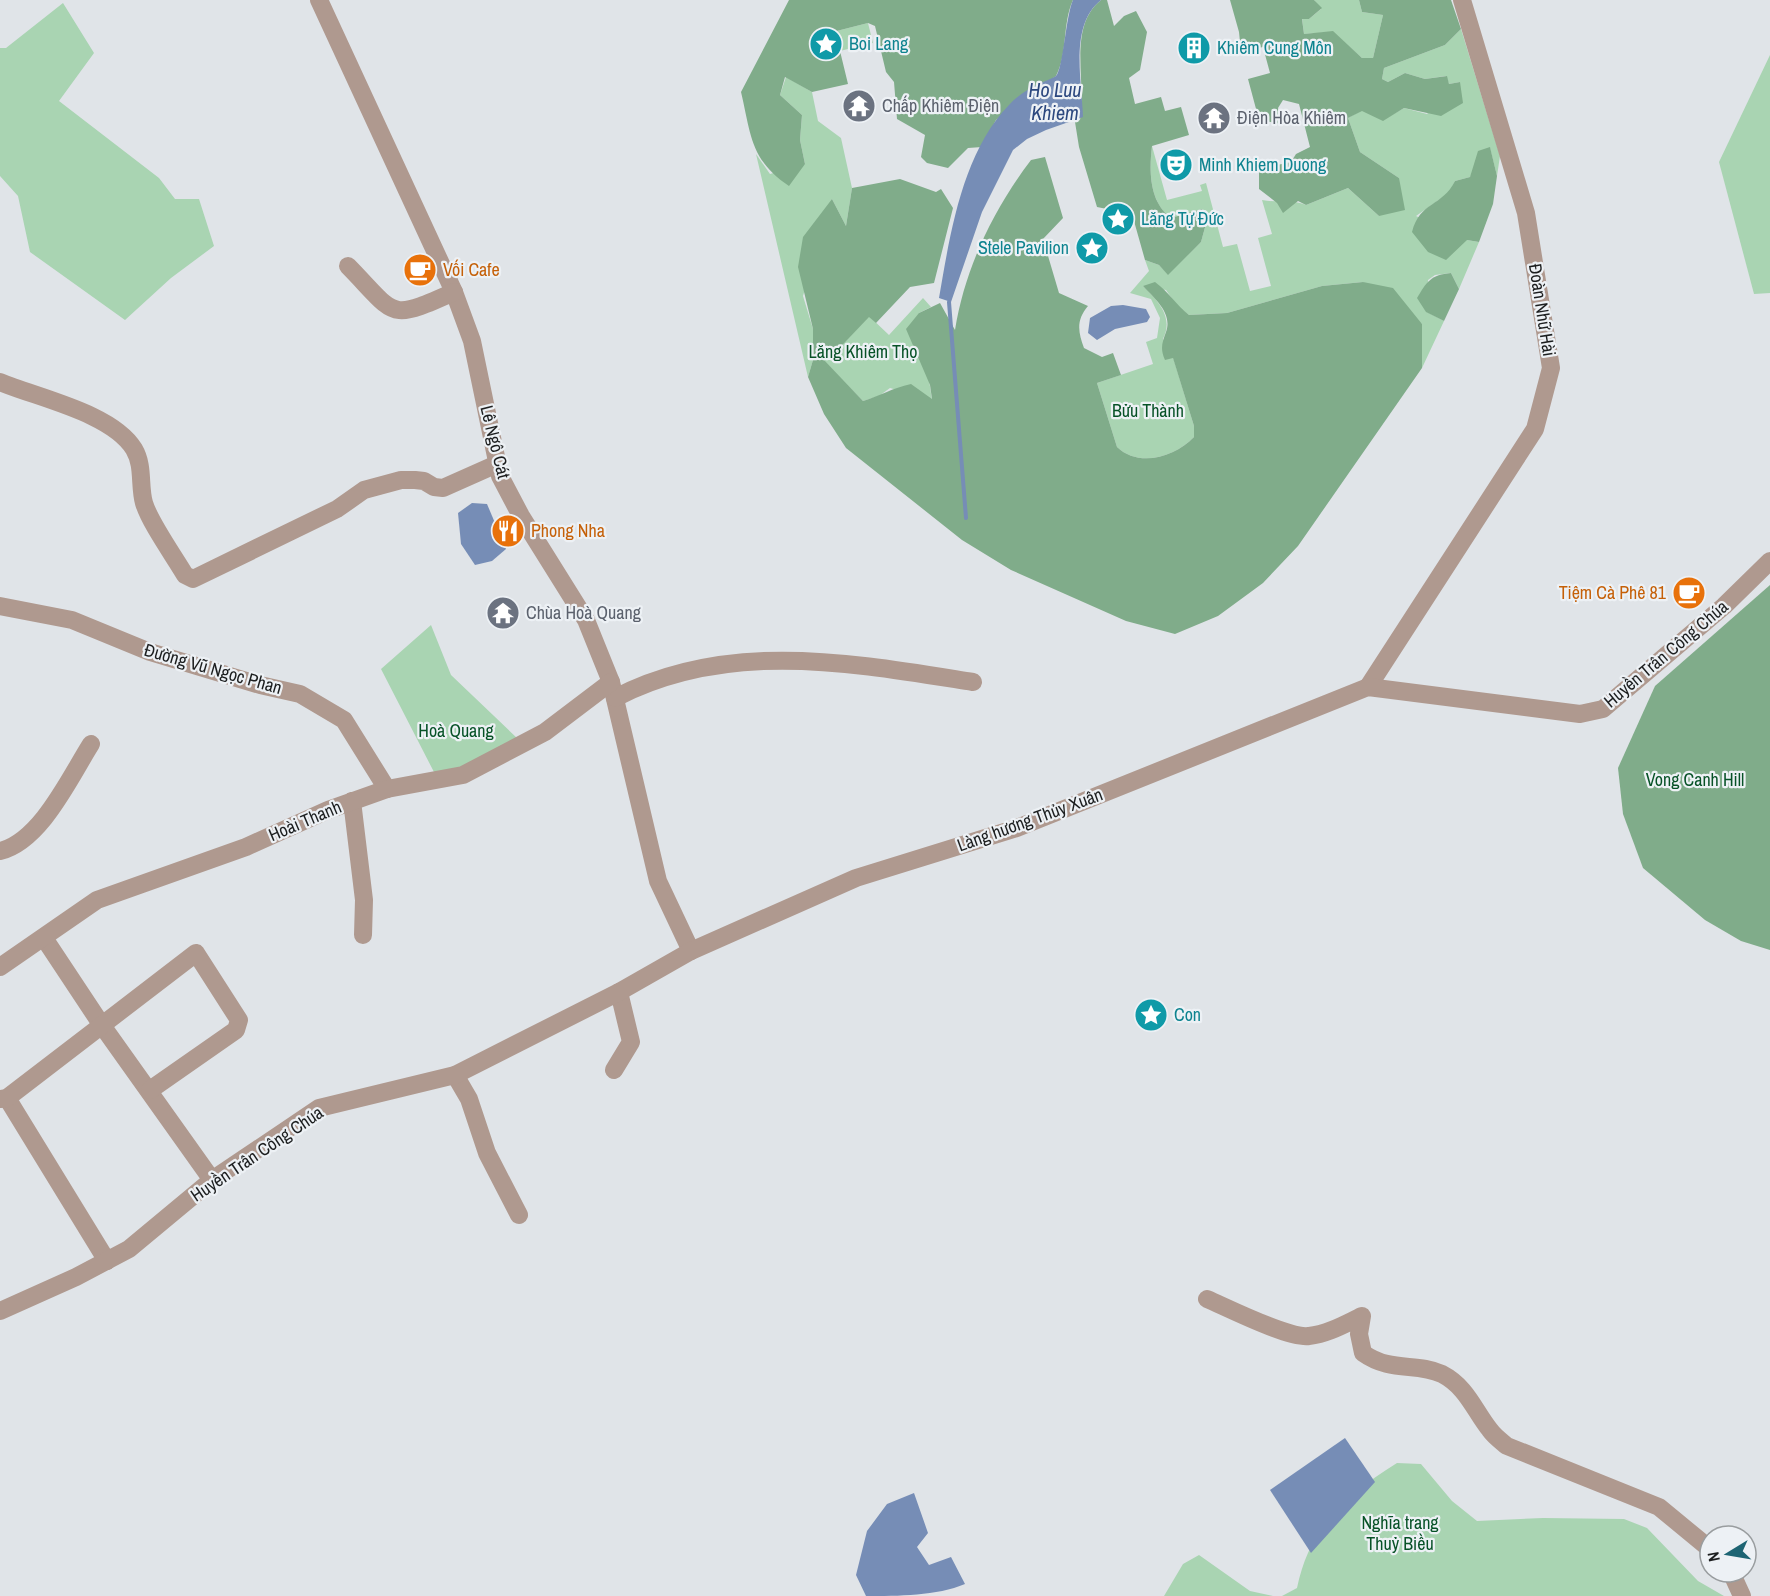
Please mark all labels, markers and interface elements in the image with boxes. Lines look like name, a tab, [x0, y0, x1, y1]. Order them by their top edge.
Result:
place icon: Boi Lang	[808, 26, 844, 62]
building icon: Khiêm Cung Môn	[1176, 30, 1212, 66]
place label: Boi Lang	[849, 31, 909, 56]
place label: Khiêm Cung Môn	[1217, 35, 1332, 60]
water label: Ho Luu Khiem	[1029, 76, 1081, 126]
temple icon: Chấp Khiêm Điện	[841, 88, 877, 124]
place label: Chấp Khiêm Điện	[882, 93, 999, 118]
temple icon: Điện Hòa Khiêm	[1196, 100, 1232, 136]
place label: Điện Hòa Khiêm	[1237, 105, 1346, 130]
theatre icon: Minh Khiem Duong	[1158, 147, 1194, 183]
place label: Minh Khiem Duong	[1199, 152, 1327, 177]
place icon: Lăng Tự Đức	[1100, 201, 1136, 237]
place label: Lăng Tự Đức	[1141, 206, 1224, 231]
place icon: Stele Pavilion	[1074, 230, 1110, 266]
place label: Stele Pavilion	[978, 235, 1069, 260]
cafe icon: Vối Cafe	[402, 252, 438, 288]
place label: Vối Cafe	[443, 257, 500, 282]
street label: Đoàn Nhữ Hài	[1523, 262, 1562, 358]
park label: Lăng Khiêm Thọ	[809, 339, 917, 364]
park label: Bửu Thành	[1112, 398, 1184, 423]
street label: Lê Ngô Cát	[474, 403, 517, 481]
restaurant icon: Phong Nha	[490, 513, 526, 549]
place label: Phong Nha	[531, 518, 605, 543]
cafe icon: Tiệm Cà Phê 81	[1671, 575, 1707, 611]
place label: Tiệm Cà Phê 81	[1559, 580, 1667, 605]
street label: Huyền Trân Công Chúa	[1598, 594, 1733, 713]
temple icon: Chùa Hoà Quang	[485, 595, 521, 631]
place label: Chùa Hoà Quang	[526, 600, 642, 625]
street label: Đường Vũ Ngọc Phan	[141, 637, 285, 700]
park label: Hoà Quang	[418, 718, 495, 743]
park label: Vong Canh Hill	[1646, 767, 1744, 792]
street label: Làng hương Thủy Xuân	[954, 782, 1106, 857]
street label: Hoài Thanh	[265, 794, 345, 847]
place icon: Con	[1133, 997, 1169, 1033]
place label: Con	[1174, 1002, 1201, 1027]
street label: Huyền Trân Công Chúa	[185, 1100, 328, 1207]
park label: Nghĩa trang Thuỷ Biều	[1361, 1510, 1439, 1556]
north arrow	[1698, 1524, 1758, 1584]
text: N	[1702, 1550, 1725, 1564]

